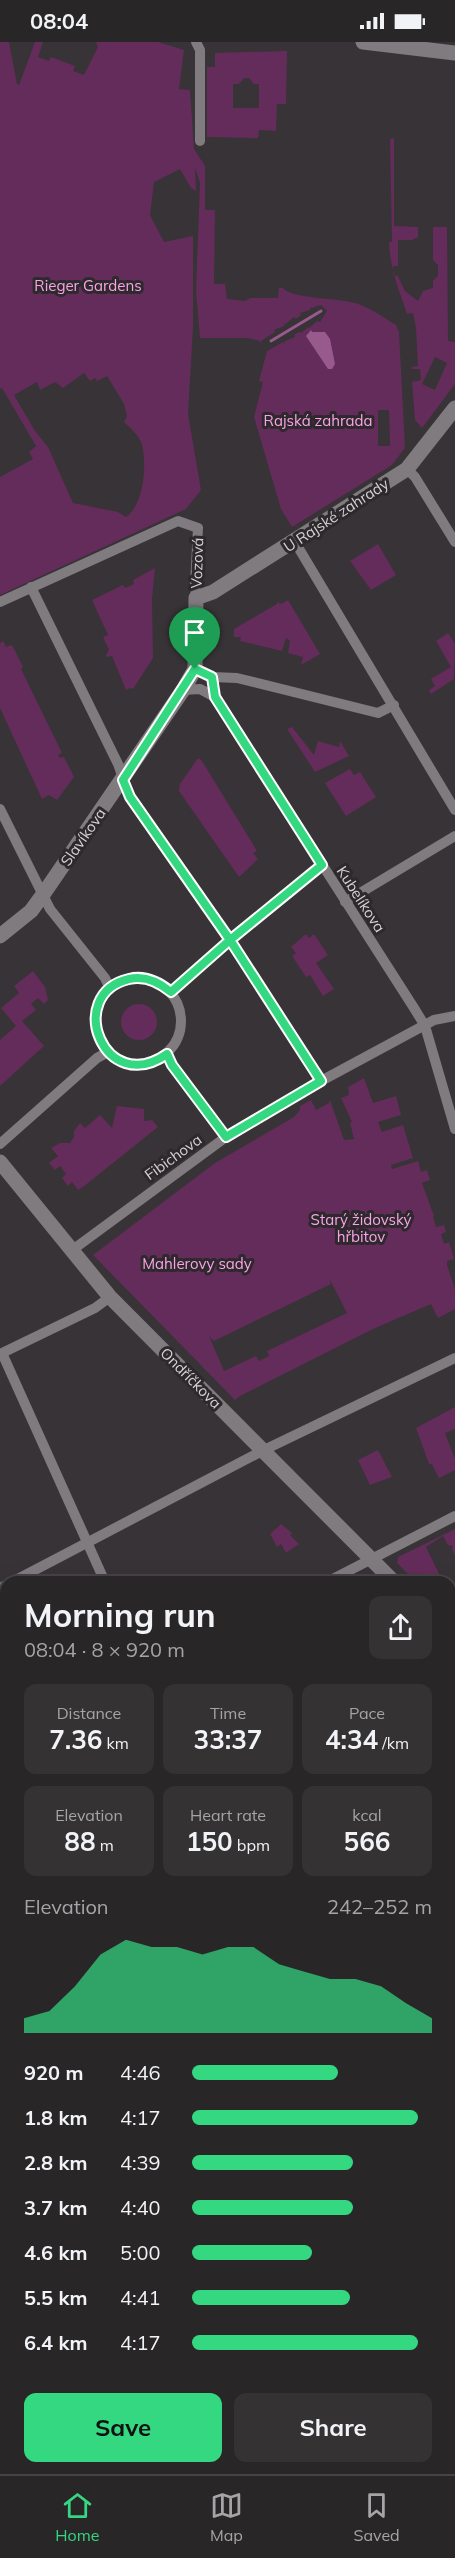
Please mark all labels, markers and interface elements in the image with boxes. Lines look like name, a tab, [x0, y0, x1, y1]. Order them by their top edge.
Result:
text: 08:04	[30, 7, 88, 35]
park label: Rieger Gardens	[34, 276, 142, 295]
park label: Rajská zahrada	[264, 411, 372, 430]
street label: U Rajské zahrady	[280, 474, 392, 556]
street label: Vozová	[187, 537, 207, 589]
pin	[169, 607, 220, 669]
icon: arrive	[178, 616, 211, 649]
street label: Slavíkova	[56, 804, 110, 870]
street label: Kubelíkova	[333, 862, 389, 936]
street label: Fibichova	[141, 1130, 205, 1184]
park label: Starý židovský hřbitov	[311, 1210, 411, 1246]
park label: Mahlerovy sady	[142, 1254, 252, 1273]
street label: Ondříčkova	[156, 1343, 226, 1413]
text: Morning run	[24, 1594, 216, 1635]
button: share	[369, 1596, 432, 1659]
text: 08:04 · 8 × 920 m	[24, 1637, 185, 1662]
text: Distance	[57, 1703, 121, 1723]
text: Time	[210, 1703, 246, 1723]
text: Pace	[349, 1703, 385, 1723]
text: 7.36	[49, 1723, 102, 1756]
text: 33:37	[194, 1723, 262, 1756]
text: 4:34	[325, 1723, 378, 1756]
text: km	[102, 1733, 129, 1753]
text: /km	[378, 1733, 409, 1753]
text: Elevation	[55, 1805, 123, 1825]
text: Heart rate	[190, 1805, 266, 1825]
text: kcal	[352, 1805, 382, 1825]
text: 88	[64, 1825, 95, 1858]
text: 150	[186, 1825, 233, 1858]
text: 566	[344, 1825, 390, 1858]
text: m	[95, 1835, 114, 1855]
text: bpm	[233, 1835, 270, 1855]
text: Elevation	[24, 1894, 109, 1919]
text: 242–252 m	[327, 1894, 432, 1919]
text: 920 m	[24, 2060, 83, 2085]
text: 4:46	[120, 2060, 161, 2085]
text: 1.8 km	[24, 2105, 87, 2130]
text: 4:17	[120, 2105, 161, 2130]
text: 2.8 km	[24, 2150, 87, 2175]
text: 4:39	[120, 2150, 161, 2175]
text: 3.7 km	[24, 2195, 87, 2220]
text: 4:40	[120, 2195, 161, 2220]
text: 4.6 km	[24, 2240, 87, 2265]
text: 5:00	[120, 2240, 161, 2265]
text: 5.5 km	[24, 2285, 87, 2310]
text: 4:41	[120, 2285, 161, 2310]
text: 6.4 km	[24, 2330, 87, 2355]
text: 4:17	[120, 2330, 161, 2355]
button: Save	[24, 2393, 222, 2462]
button: Share	[234, 2393, 432, 2462]
tab: Home	[55, 2489, 99, 2545]
tab: Map	[210, 2489, 243, 2545]
tab: Saved	[354, 2489, 400, 2545]

